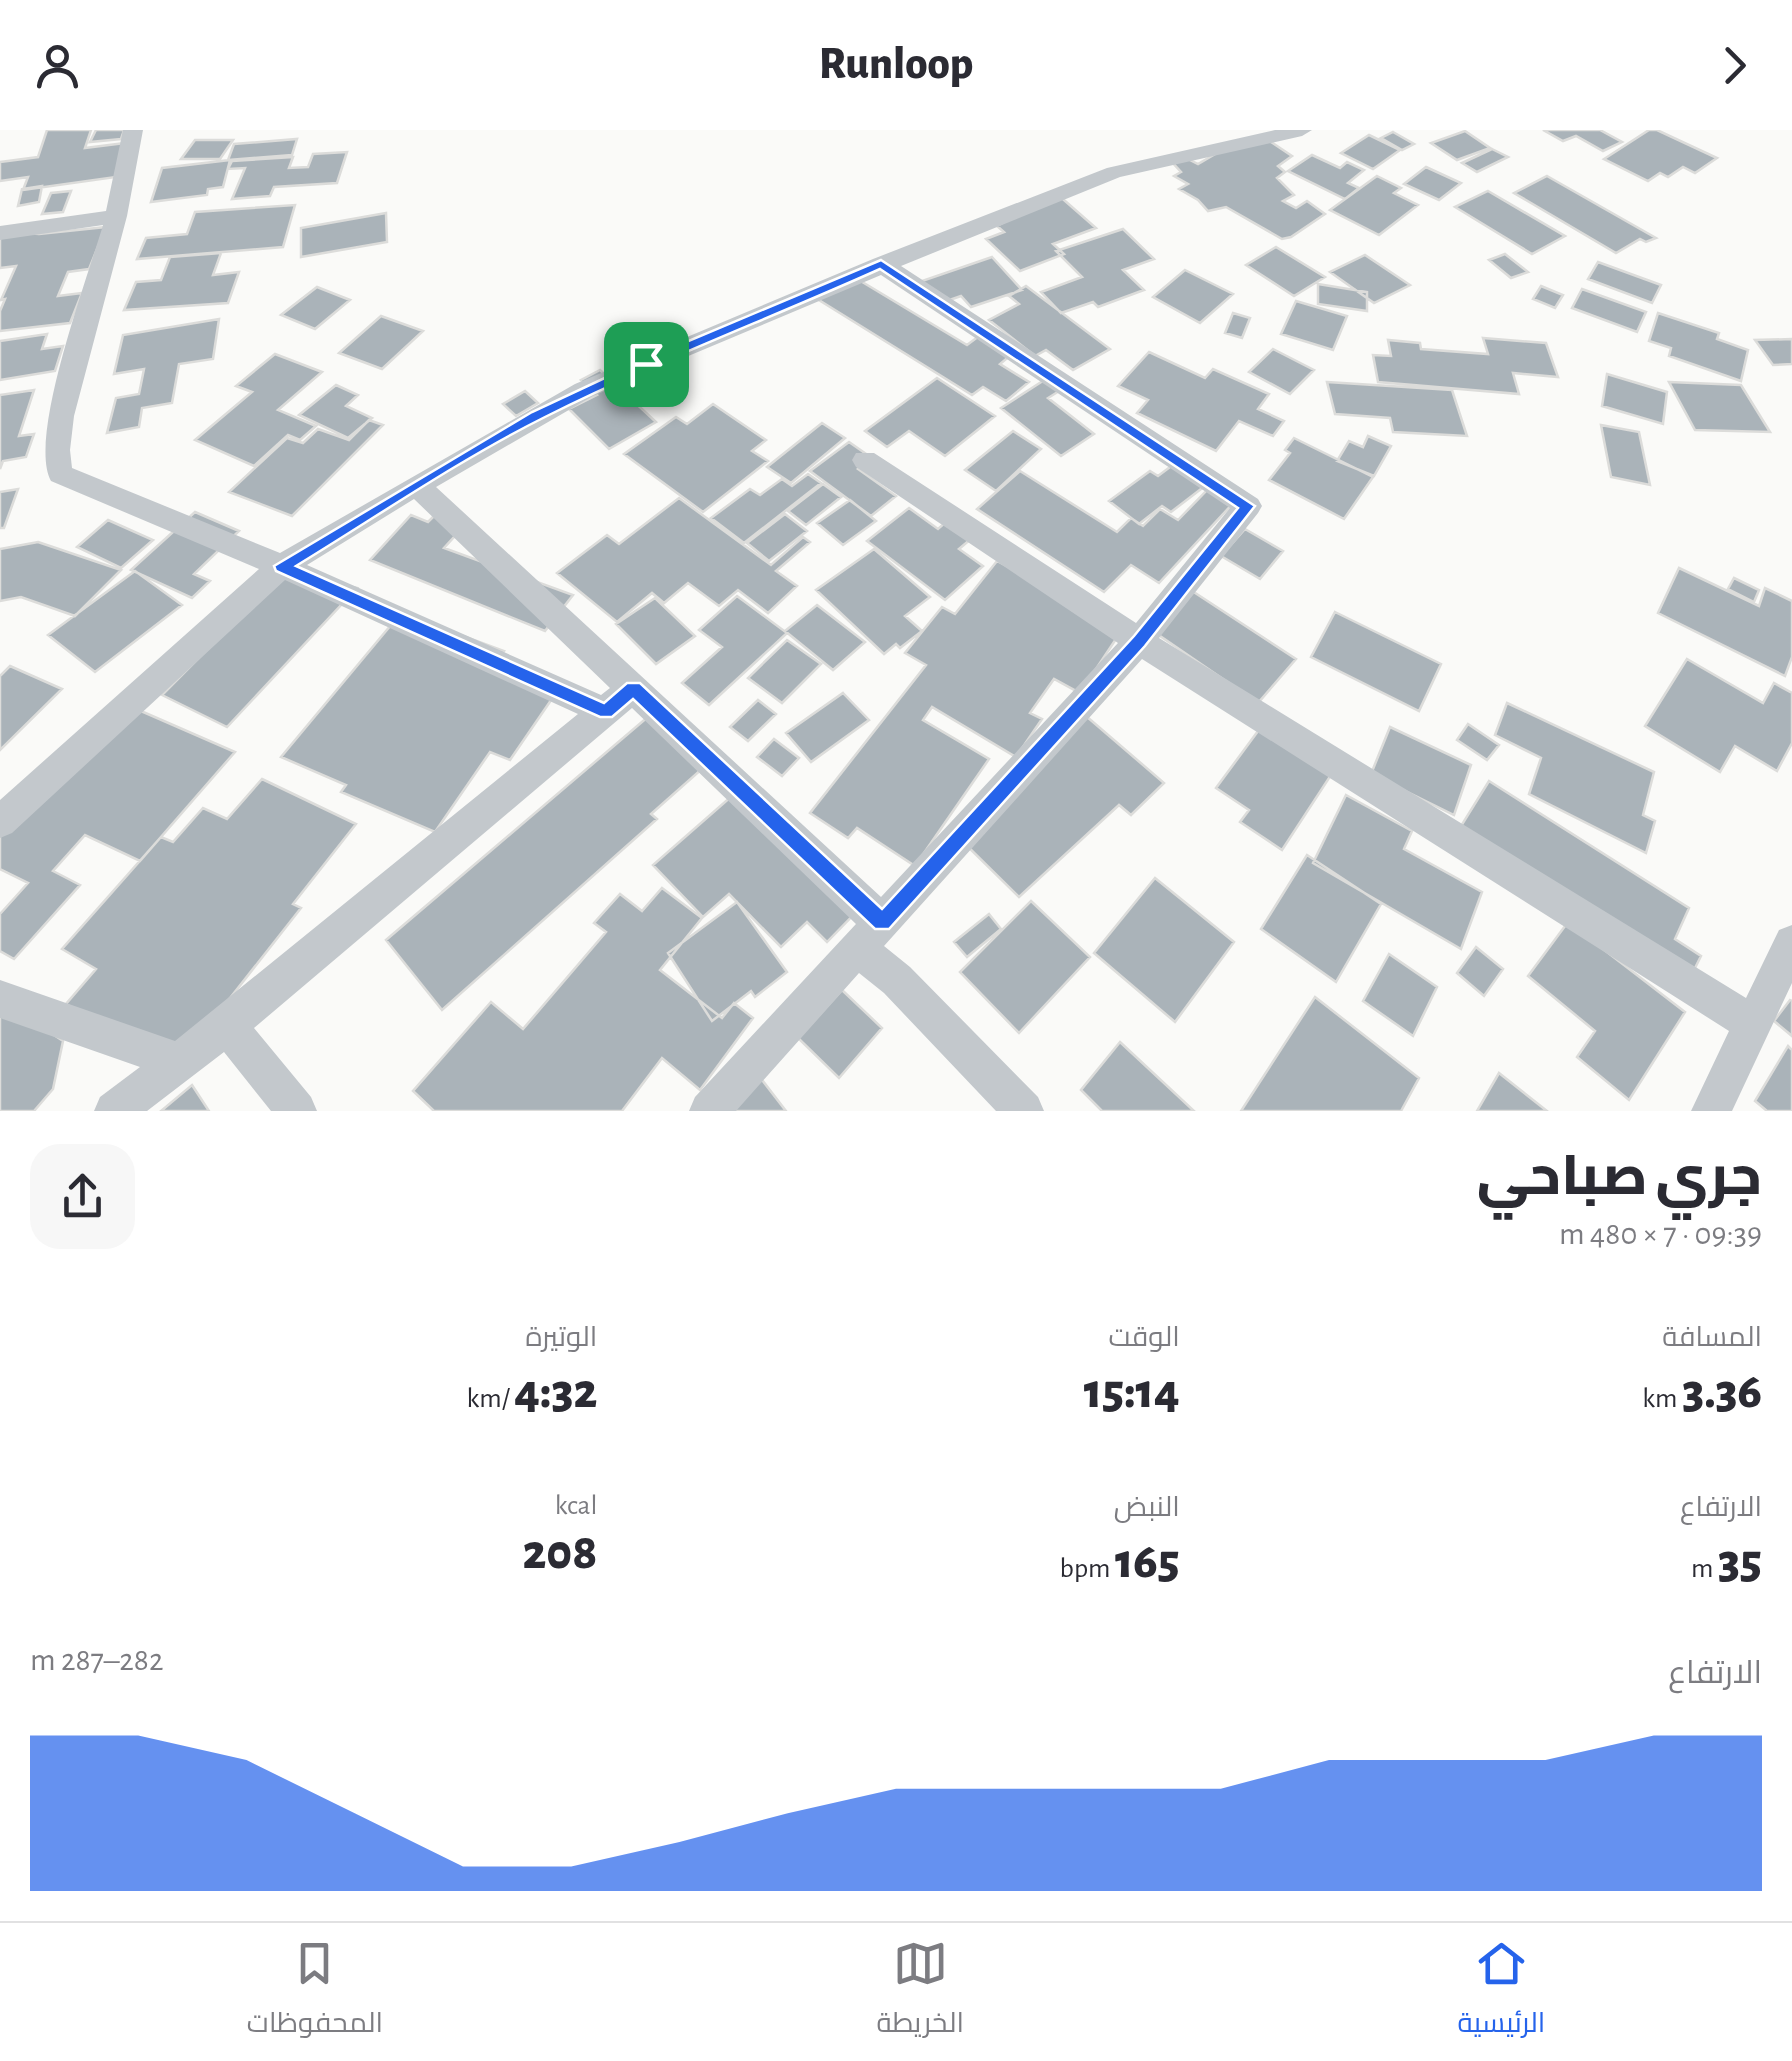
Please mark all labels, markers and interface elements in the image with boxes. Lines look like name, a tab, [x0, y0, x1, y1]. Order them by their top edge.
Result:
icon: person	[30, 38, 85, 93]
icon: forward	[1707, 38, 1762, 93]
text: Runloop	[819, 42, 973, 87]
pin	[604, 322, 689, 407]
icon: arrive	[619, 337, 674, 392]
button: share	[30, 1144, 135, 1249]
text: جري صباحي	[1477, 1150, 1762, 1205]
text: 09:39 · 7 × 480 m	[1559, 1218, 1762, 1250]
text: الوتيرة	[525, 1324, 597, 1352]
text: الوقت	[1108, 1324, 1180, 1352]
text: المسافة	[1662, 1324, 1762, 1352]
text: 4:32	[514, 1367, 597, 1417]
text: 15:14	[1084, 1367, 1180, 1417]
text: 3.36	[1682, 1367, 1762, 1417]
text: /km	[466, 1385, 514, 1413]
text: km	[1642, 1385, 1682, 1413]
text: kcal	[555, 1492, 597, 1520]
text: النبض	[1114, 1494, 1180, 1522]
text: الارتفاع	[1680, 1494, 1762, 1522]
text: 208	[522, 1528, 597, 1578]
text: 165	[1115, 1537, 1180, 1587]
text: 35	[1718, 1537, 1762, 1587]
text: bpm	[1060, 1555, 1115, 1583]
text: m	[1691, 1555, 1718, 1583]
text: 282–287 m	[30, 1644, 164, 1676]
text: الارتفاع	[1668, 1657, 1762, 1689]
tab: المحفوظات	[247, 1936, 383, 2048]
tab: الخريطة	[877, 1936, 964, 2048]
tab: الرئيسية	[1457, 1936, 1545, 2048]

